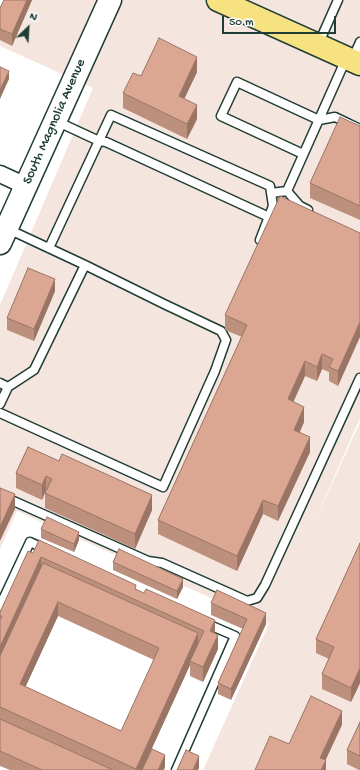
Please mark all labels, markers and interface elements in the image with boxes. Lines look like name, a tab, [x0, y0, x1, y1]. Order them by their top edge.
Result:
north arrow	[8, 8, 48, 48]
scale bar	[224, 8, 338, 34]
text: N	[27, 10, 39, 24]
text: 50 m	[229, 16, 254, 30]
street label: South Magnolia Avenue	[20, 57, 90, 187]

